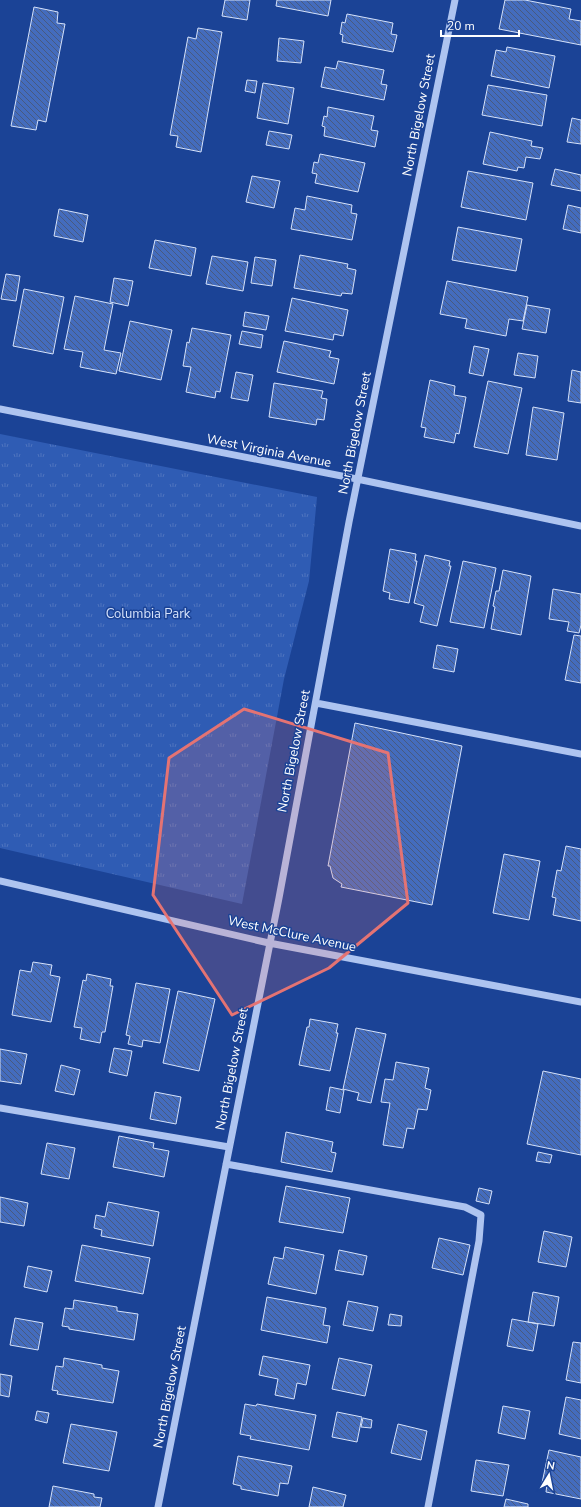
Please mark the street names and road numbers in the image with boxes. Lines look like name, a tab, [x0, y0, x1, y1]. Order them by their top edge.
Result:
street label: North Bigelow Street	[398, 52, 440, 178]
street label: North Bigelow Street	[334, 370, 376, 496]
street label: West Virginia Avenue	[205, 430, 333, 472]
street label: North Bigelow Street	[273, 688, 315, 814]
street label: West McClure Avenue	[226, 912, 358, 956]
street label: North Bigelow Street	[211, 1006, 253, 1132]
street label: North Bigelow Street	[149, 1324, 191, 1450]

